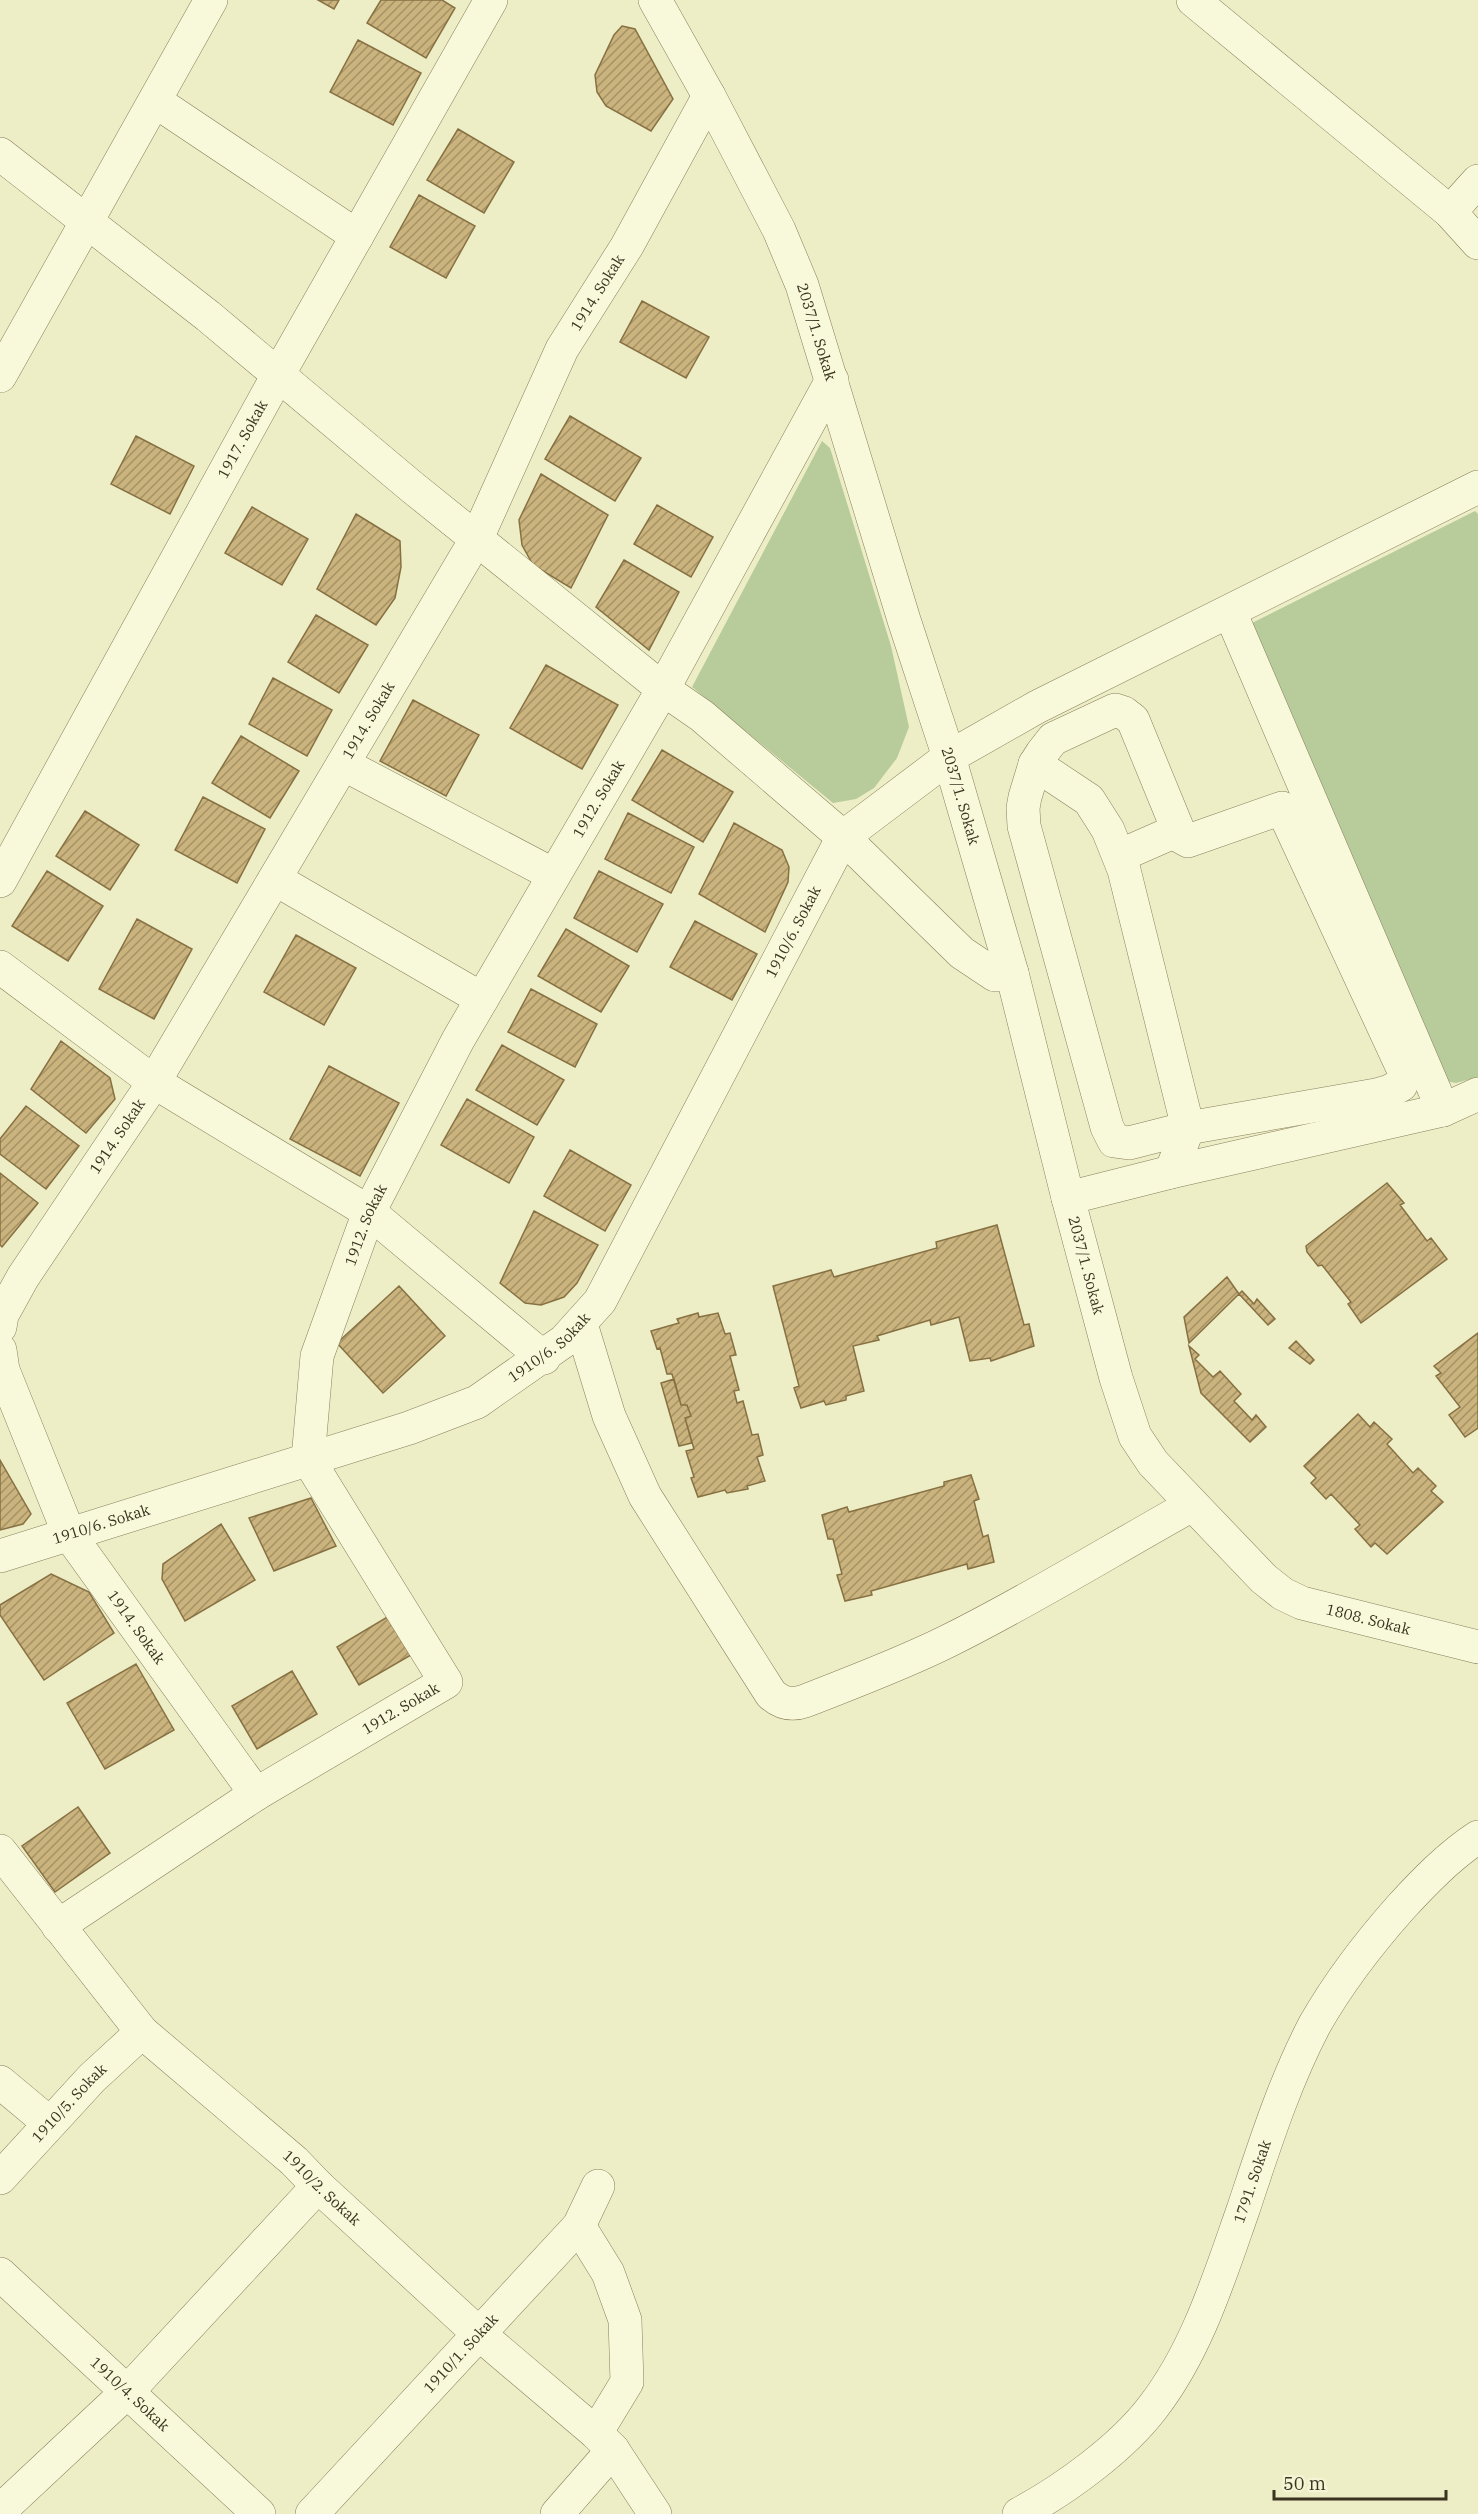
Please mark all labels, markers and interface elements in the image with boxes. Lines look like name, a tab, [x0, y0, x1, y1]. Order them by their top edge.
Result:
street label: 1914. Sokak	[566, 251, 628, 334]
street label: 2037/1. Sokak	[793, 281, 841, 383]
street label: 1917. Sokak	[213, 396, 272, 482]
street label: 1914. Sokak	[338, 678, 399, 762]
street label: 2037/1. Sokak	[937, 744, 984, 847]
street label: 1912. Sokak	[568, 756, 628, 841]
street label: 1910/6. Sokak	[761, 882, 825, 981]
street label: 1914. Sokak	[85, 1095, 149, 1177]
street label: 1912. Sokak	[340, 1181, 391, 1268]
street label: 2037/1. Sokak	[1064, 1214, 1109, 1317]
street label: 1910/6. Sokak	[504, 1308, 594, 1386]
street label: 1910/6. Sokak	[50, 1500, 152, 1548]
street label: 1914. Sokak	[104, 1586, 170, 1668]
street label: 1808. Sokak	[1324, 1599, 1413, 1639]
street label: 1912. Sokak	[358, 1678, 443, 1738]
street label: 1910/5. Sokak	[27, 2059, 111, 2146]
street label: 1791. Sokak	[1229, 2137, 1275, 2226]
street label: 1910/2. Sokak	[279, 2146, 365, 2230]
street label: 1910/1. Sokak	[419, 2309, 502, 2397]
street label: 1910/4. Sokak	[87, 2353, 174, 2435]
scale bar	[1274, 2463, 1446, 2501]
text: 50 m	[1283, 2472, 1326, 2495]

